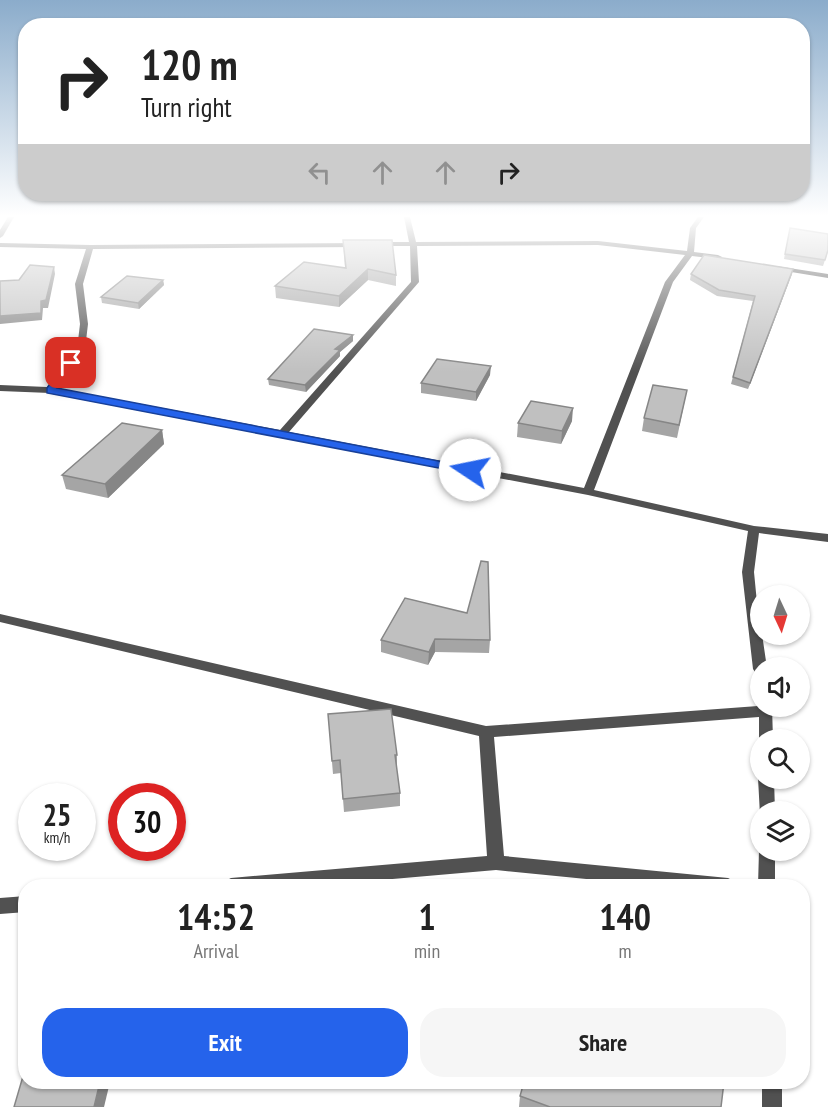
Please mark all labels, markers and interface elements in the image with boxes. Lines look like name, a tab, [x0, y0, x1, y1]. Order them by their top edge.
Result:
text: 120 m	[141, 37, 238, 92]
icon: right	[42, 42, 120, 120]
text: Turn right	[141, 90, 232, 124]
icon: left	[303, 156, 336, 189]
icon: ahead	[366, 156, 399, 189]
icon: ahead	[429, 156, 462, 189]
icon: right	[492, 156, 525, 189]
pin	[45, 337, 96, 388]
icon: arrive	[54, 346, 87, 379]
position arrow	[438, 438, 502, 502]
north arrow	[750, 585, 810, 645]
map controls	[750, 585, 810, 861]
button: sound	[750, 657, 810, 717]
button: search	[750, 729, 810, 789]
speed limit sign: 30	[108, 783, 186, 861]
text: 25	[43, 795, 71, 834]
button: layers	[750, 801, 810, 861]
text: km/h	[44, 828, 70, 847]
text: 14:52	[177, 893, 255, 940]
text: 1	[418, 893, 436, 940]
text: 140	[599, 893, 651, 940]
text: Arrival	[193, 938, 239, 964]
text: min	[414, 938, 440, 964]
text: m	[619, 938, 632, 964]
button: Exit	[42, 1008, 408, 1077]
button: Share	[420, 1008, 786, 1077]

